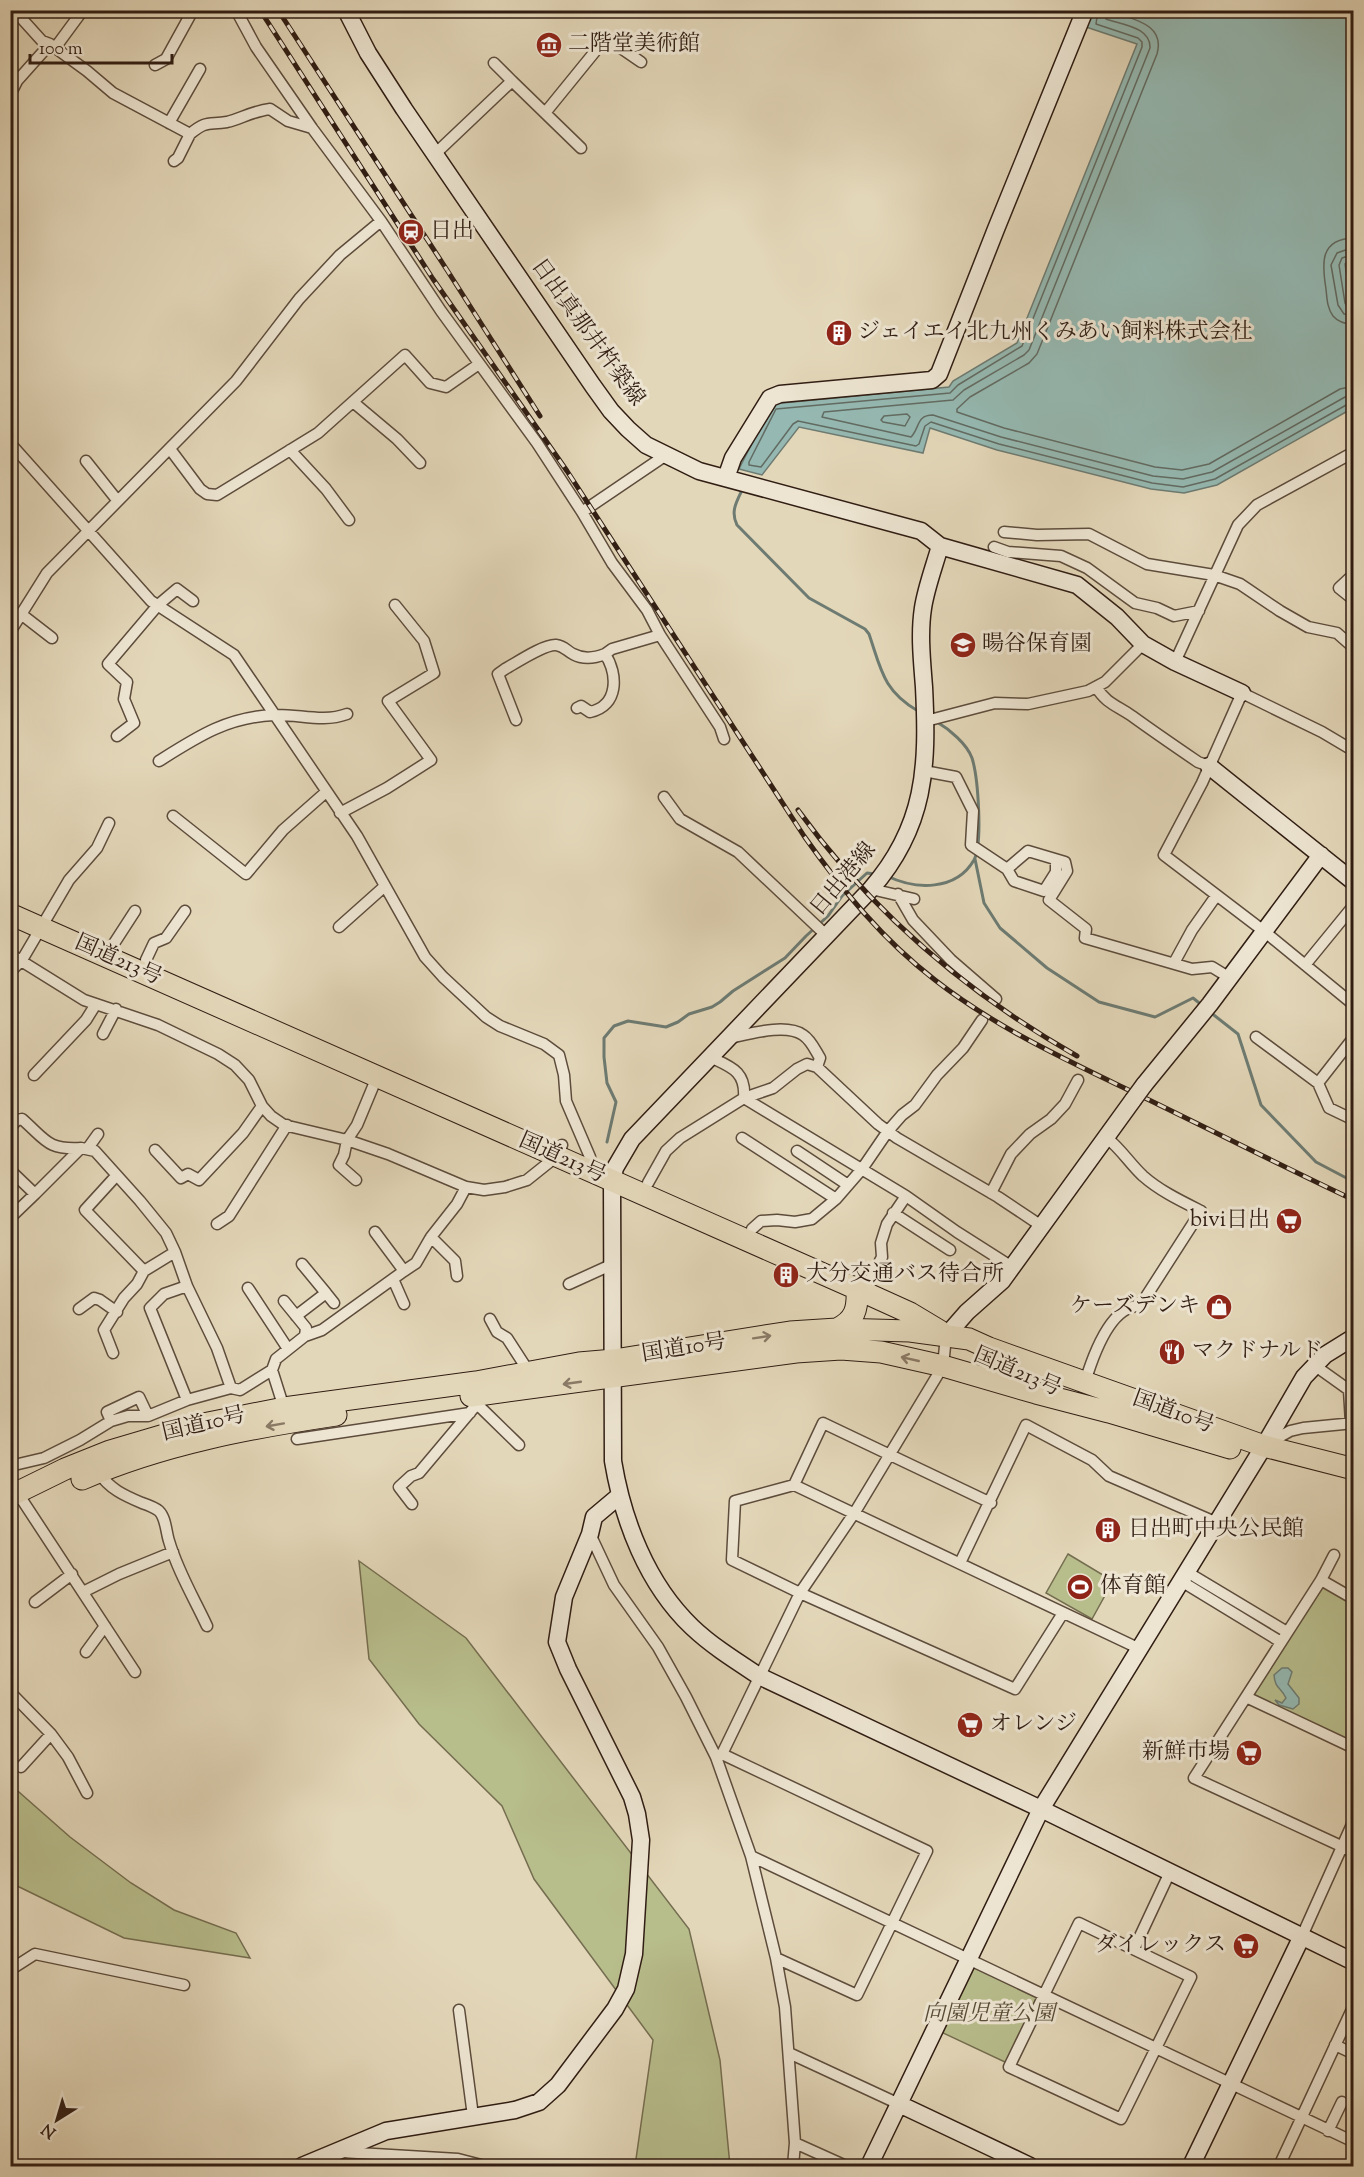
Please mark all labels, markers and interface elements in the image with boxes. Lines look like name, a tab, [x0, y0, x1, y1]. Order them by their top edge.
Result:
scale bar	[30, 27, 172, 65]
place label: 二階堂美術館	[568, 29, 700, 61]
museum icon: 二階堂美術館	[534, 30, 564, 60]
text: 100 m	[39, 37, 83, 63]
place label: 日出	[430, 216, 474, 248]
station icon: 日出	[396, 217, 426, 247]
street label: 日出真那井杵築線	[522, 252, 652, 414]
place label: ジェイエイ北九州くみあい飼料株式会社	[858, 317, 1253, 349]
building icon: ジェイエイ北九州くみあい飼料株式会社	[824, 318, 854, 348]
place label: 暘谷保育園	[982, 629, 1092, 661]
school or university icon: 暘谷保育園	[948, 630, 978, 660]
street label: 日出港線	[803, 836, 885, 924]
street label: 国道213号	[69, 928, 167, 994]
street label: 国道213号	[513, 1126, 611, 1192]
place label: bivi日出	[1190, 1205, 1270, 1237]
supermarket icon: bivi日出	[1274, 1206, 1304, 1236]
place label: 大分交通バス待合所	[806, 1259, 1004, 1291]
building icon: 大分交通バス待合所	[771, 1260, 801, 1290]
place label: ケーズデンキ	[1070, 1291, 1200, 1323]
shop icon: ケーズデンキ	[1204, 1292, 1234, 1322]
street label: 国道10号	[640, 1327, 728, 1371]
one-way arrow	[752, 1331, 772, 1342]
place label: マクドナルド	[1192, 1336, 1323, 1368]
restaurant icon: マクドナルド	[1157, 1337, 1187, 1367]
street label: 国道213号	[968, 1340, 1066, 1406]
one-way arrow	[901, 1352, 920, 1364]
one-way arrow	[562, 1377, 582, 1388]
street label: 国道10号	[1128, 1383, 1218, 1443]
street label: 国道10号	[159, 1400, 249, 1450]
one-way arrow	[265, 1420, 285, 1431]
place label: 日出町中央公民館	[1128, 1514, 1304, 1546]
building icon: 日出町中央公民館	[1093, 1515, 1123, 1545]
place label: 体育館	[1100, 1571, 1166, 1603]
sports icon: 体育館	[1065, 1572, 1095, 1602]
place label: オレンジ	[990, 1709, 1077, 1741]
supermarket icon: オレンジ	[955, 1710, 985, 1740]
place label: 新鮮市場	[1142, 1737, 1230, 1769]
supermarket icon: 新鮮市場	[1234, 1738, 1264, 1768]
place label: ダイレックス	[1095, 1930, 1226, 1962]
supermarket icon: ダイレックス	[1231, 1931, 1261, 1961]
park label: 向園児童公園	[923, 1999, 1058, 2031]
north arrow	[27, 2090, 87, 2150]
text: N	[37, 2117, 62, 2143]

